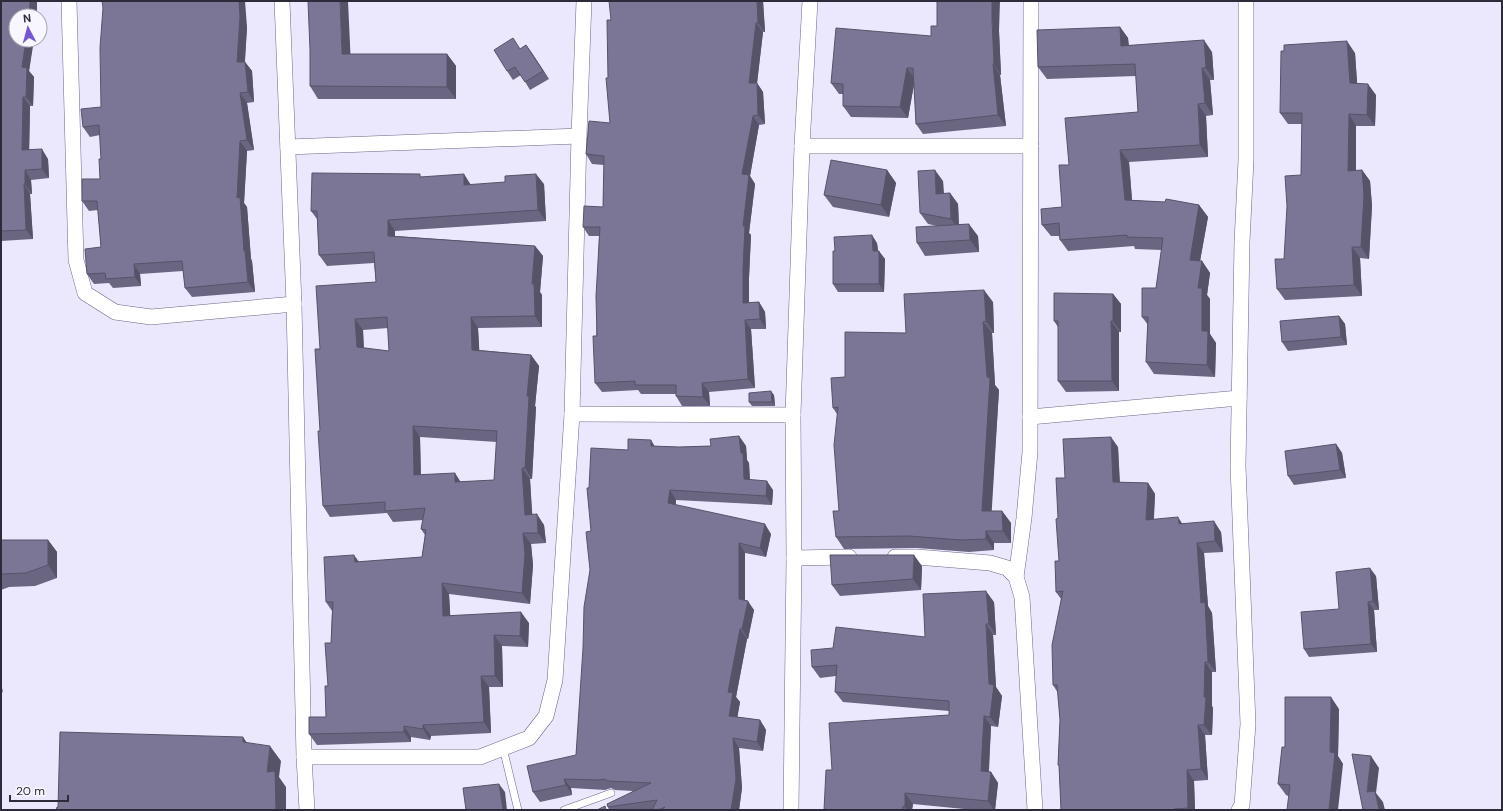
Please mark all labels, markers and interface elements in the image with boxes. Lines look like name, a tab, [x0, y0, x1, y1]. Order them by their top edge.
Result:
north arrow	[8, 8, 48, 48]
text: N	[22, 11, 32, 25]
scale bar	[10, 777, 68, 803]
text: 20 m	[16, 783, 45, 799]

